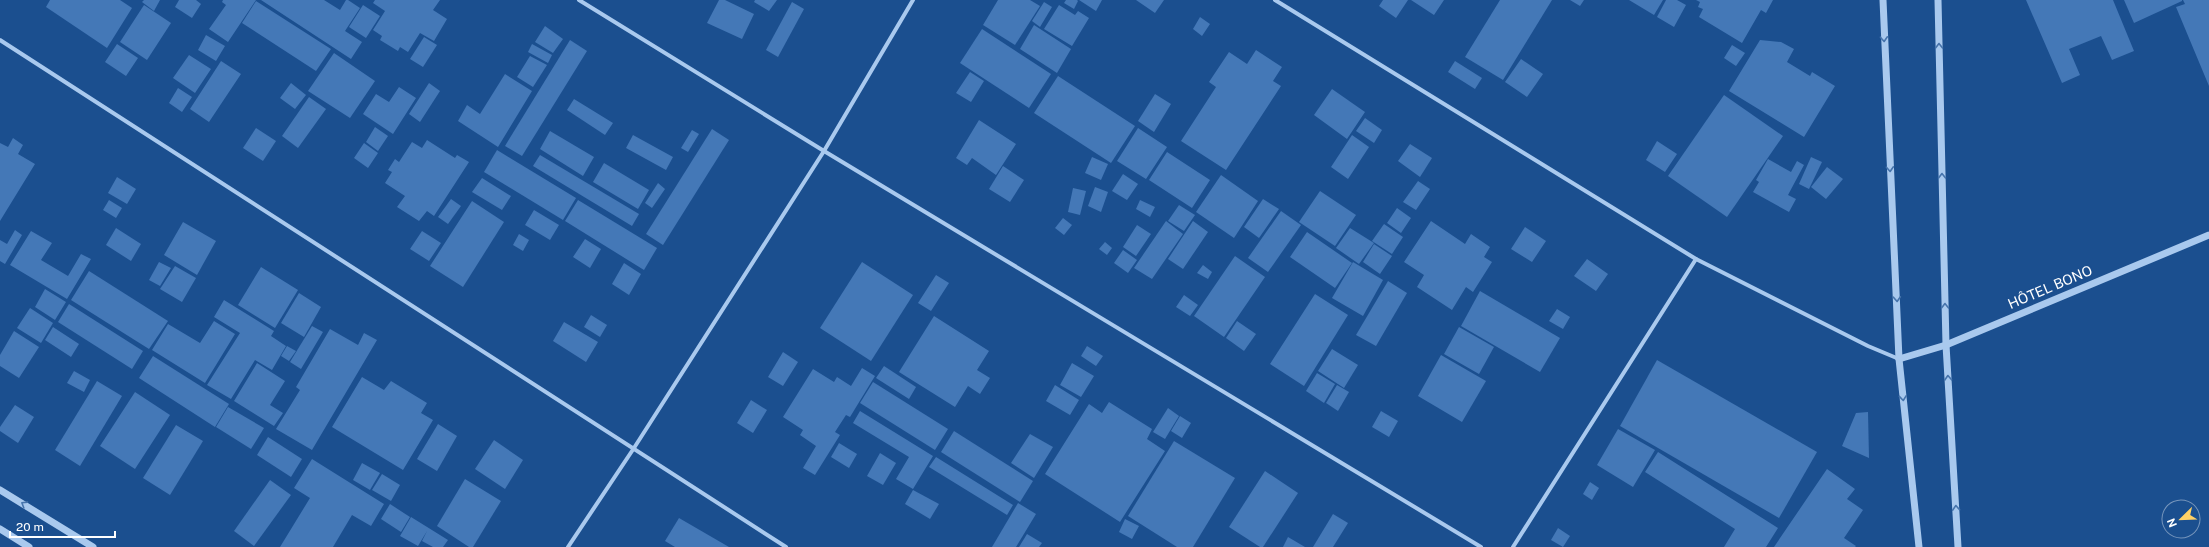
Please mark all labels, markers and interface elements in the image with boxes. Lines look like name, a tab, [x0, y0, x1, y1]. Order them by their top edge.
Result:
one-way arrow	[1880, 36, 1889, 42]
one-way arrow	[1935, 43, 1943, 49]
one-way arrow	[1886, 166, 1895, 172]
one-way arrow	[1938, 173, 1946, 179]
street label: HÔTEL BONO	[2005, 261, 2095, 312]
one-way arrow	[1892, 296, 1901, 302]
one-way arrow	[1941, 303, 1950, 309]
one-way arrow	[1944, 375, 1953, 381]
one-way arrow	[1899, 395, 1908, 401]
north arrow	[2161, 499, 2201, 539]
one-way arrow	[21, 502, 28, 509]
one-way arrow	[1951, 505, 1960, 511]
scale bar	[10, 513, 115, 539]
text: N	[2165, 517, 2179, 529]
text: 20 m	[16, 520, 44, 534]

